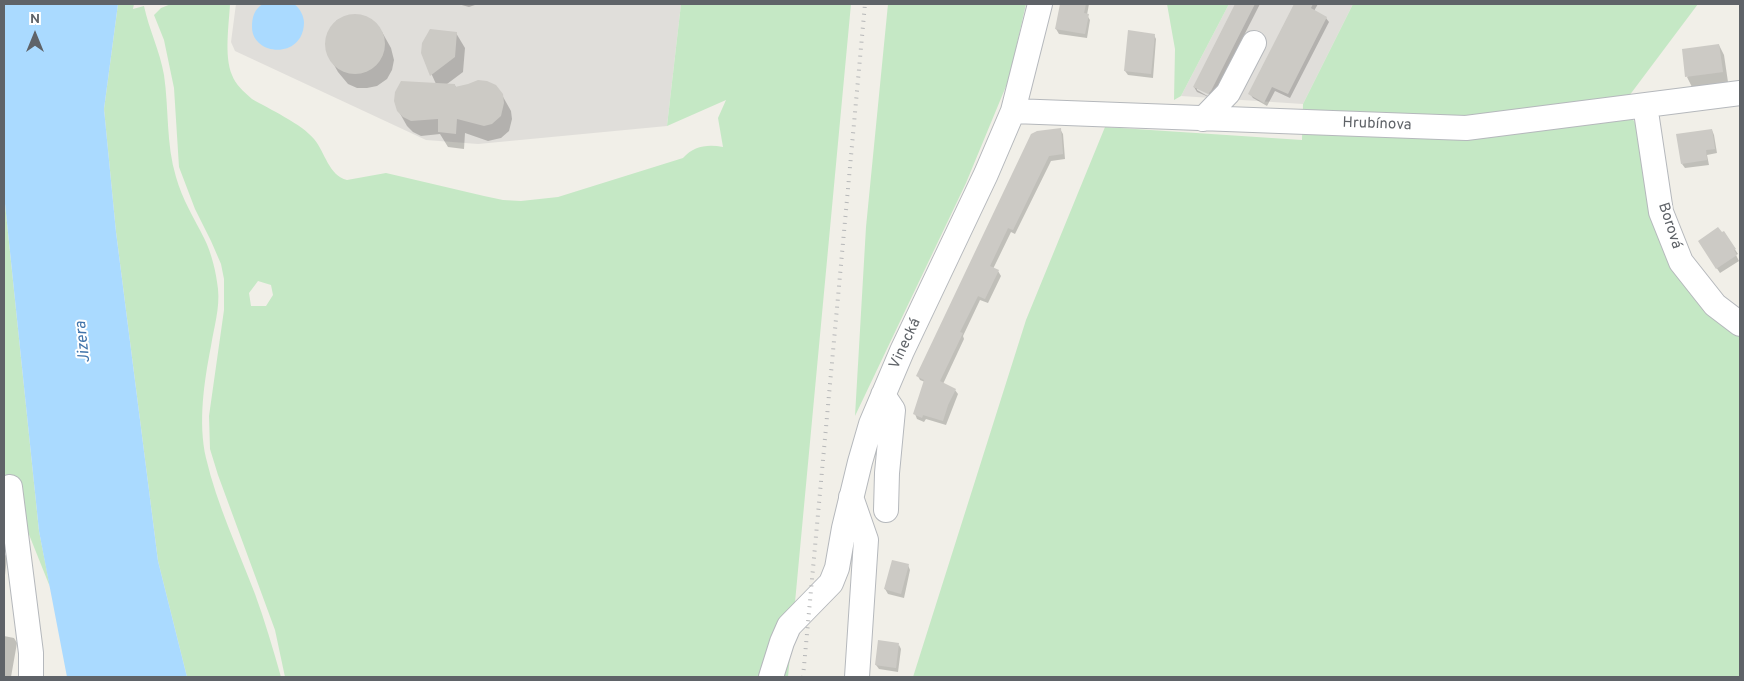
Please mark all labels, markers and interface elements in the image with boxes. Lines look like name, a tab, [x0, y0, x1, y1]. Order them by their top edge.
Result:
north arrow	[10, 10, 60, 60]
text: N	[30, 11, 40, 28]
street label: Hrubínova	[1342, 115, 1412, 135]
street label: Borová	[1653, 201, 1685, 251]
street label: Vinecká	[886, 316, 926, 372]
water label: Jizera	[72, 320, 96, 364]

